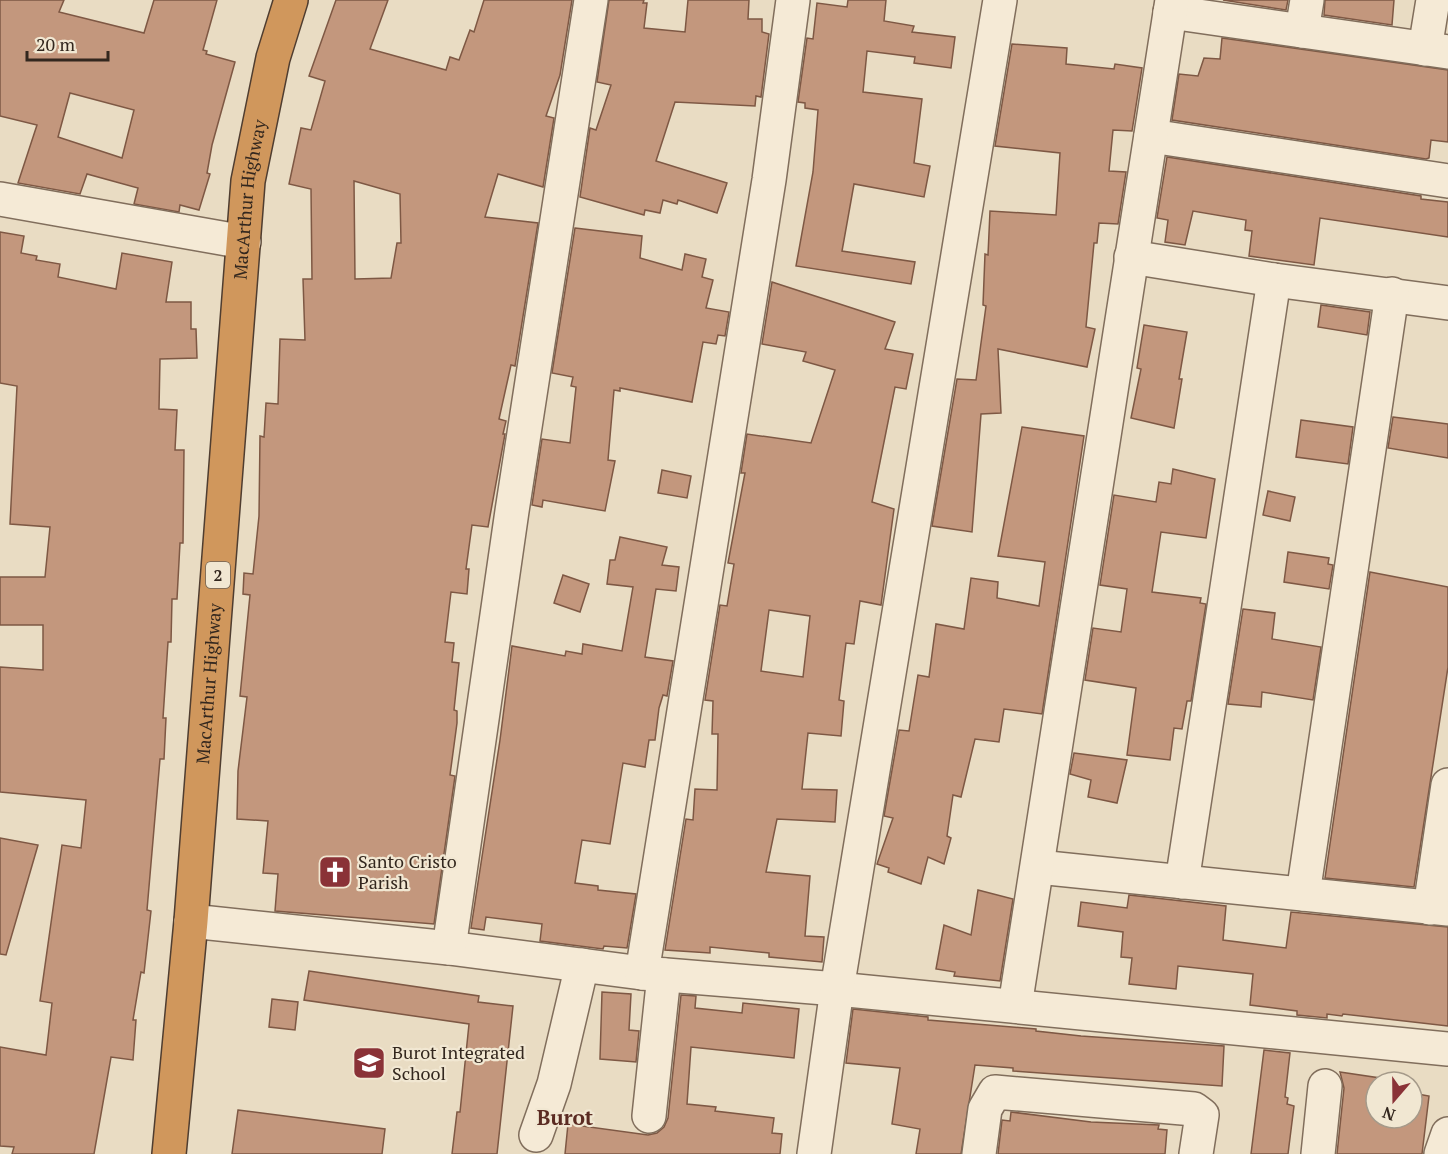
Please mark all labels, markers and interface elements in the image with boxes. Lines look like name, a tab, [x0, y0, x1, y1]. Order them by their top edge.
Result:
scale bar	[27, 24, 108, 62]
text: 20 m	[36, 32, 76, 56]
street label: MacArthur Highway	[227, 116, 271, 280]
road number: 2	[206, 562, 230, 588]
street label: MacArthur Highway	[190, 602, 226, 765]
place label: Santo Cristo Parish	[358, 849, 457, 894]
church icon: Santo Cristo Parish	[317, 854, 353, 890]
place label: Burot Integrated School	[392, 1040, 525, 1085]
school or university icon: Burot Integrated School	[351, 1045, 387, 1081]
north arrow	[1364, 1070, 1424, 1130]
text: N	[1379, 1102, 1398, 1127]
district label: Burot	[537, 1103, 594, 1131]

